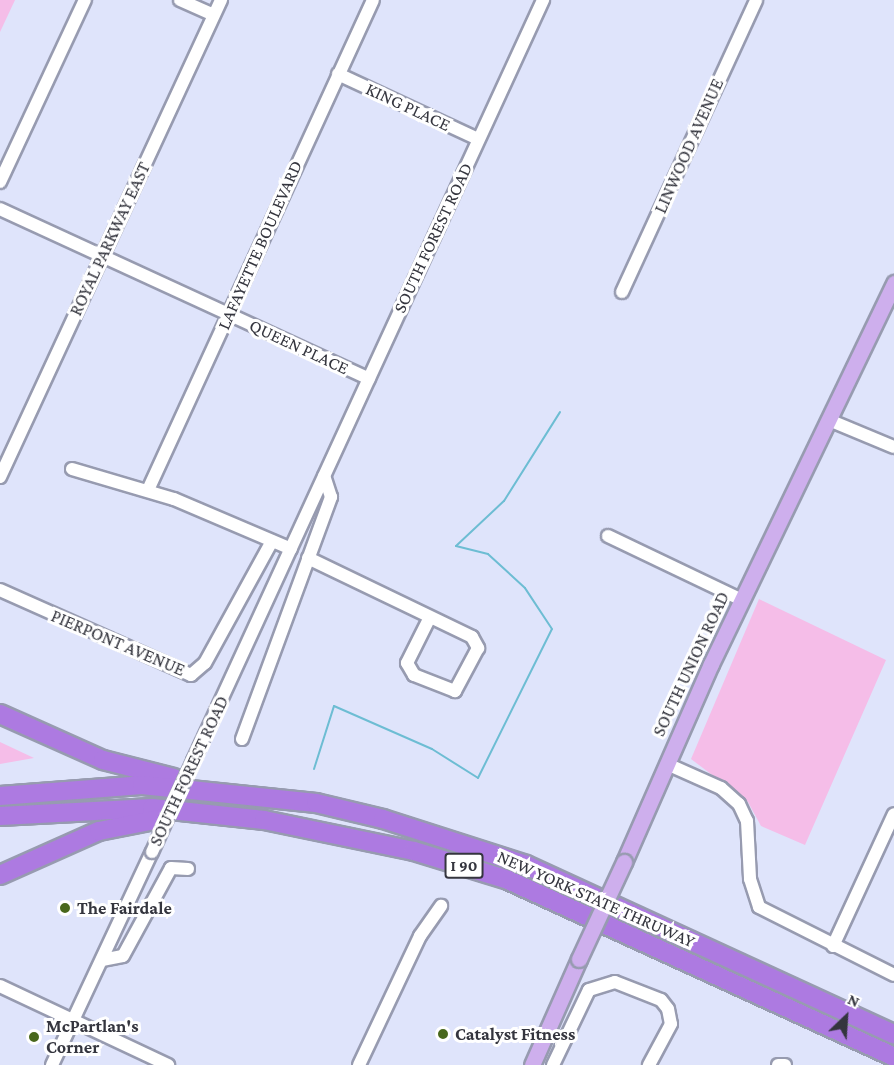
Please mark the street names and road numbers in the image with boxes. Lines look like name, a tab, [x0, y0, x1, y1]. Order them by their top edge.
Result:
street label: LINWOOD AVENUE	[650, 75, 728, 217]
street label: KING PLACE	[362, 78, 454, 136]
street label: LAFAYETTE BOULEVARD	[213, 157, 307, 333]
street label: ROYAL PARKWAY EAST	[65, 159, 155, 319]
street label: SOUTH FOREST ROAD	[389, 159, 477, 317]
street label: QUEEN PLACE	[246, 315, 352, 379]
street label: SOUTH UNION ROAD	[648, 588, 734, 740]
street label: PIERPONT AVENUE	[48, 605, 188, 681]
street label: SOUTH FOREST ROAD	[145, 692, 233, 850]
street label: NEW YORK STATE THRUWAY	[494, 846, 698, 952]
road number: I 90	[444, 853, 484, 879]

